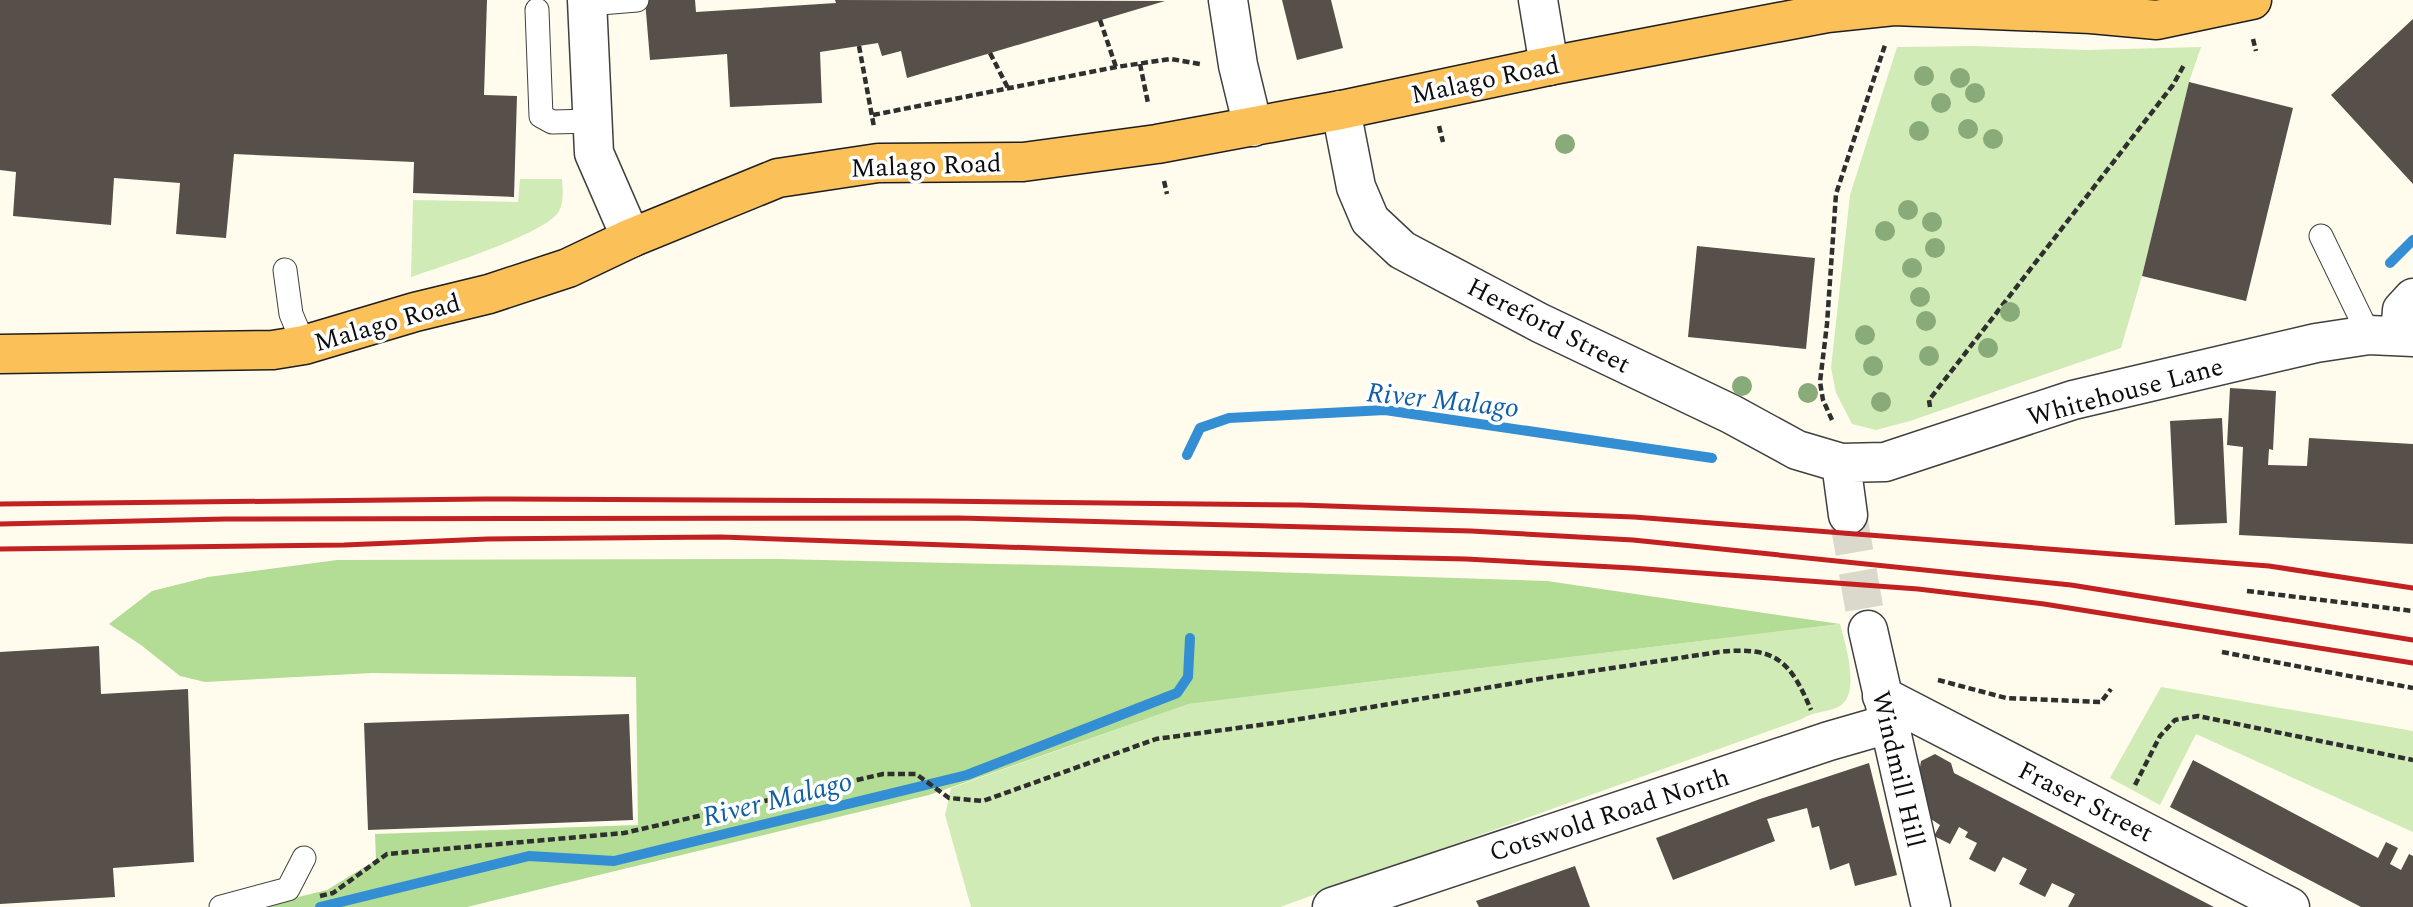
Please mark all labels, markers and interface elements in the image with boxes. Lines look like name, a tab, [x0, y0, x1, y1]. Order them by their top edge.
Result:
street label: Malago Road	[1407, 45, 1563, 115]
street label: Malago Road	[850, 143, 1002, 189]
street label: Hereford Street	[1460, 267, 1637, 384]
street label: Malago Road	[309, 283, 465, 363]
street label: Whitehouse Lane	[2023, 347, 2228, 437]
water label: River Malago	[1364, 371, 1521, 430]
street label: Windmill Hill	[1861, 687, 1935, 852]
street label: Fraser Street	[2011, 751, 2160, 853]
street label: Cotswold Road North	[1484, 757, 1734, 873]
water label: River Malago	[698, 760, 857, 839]

